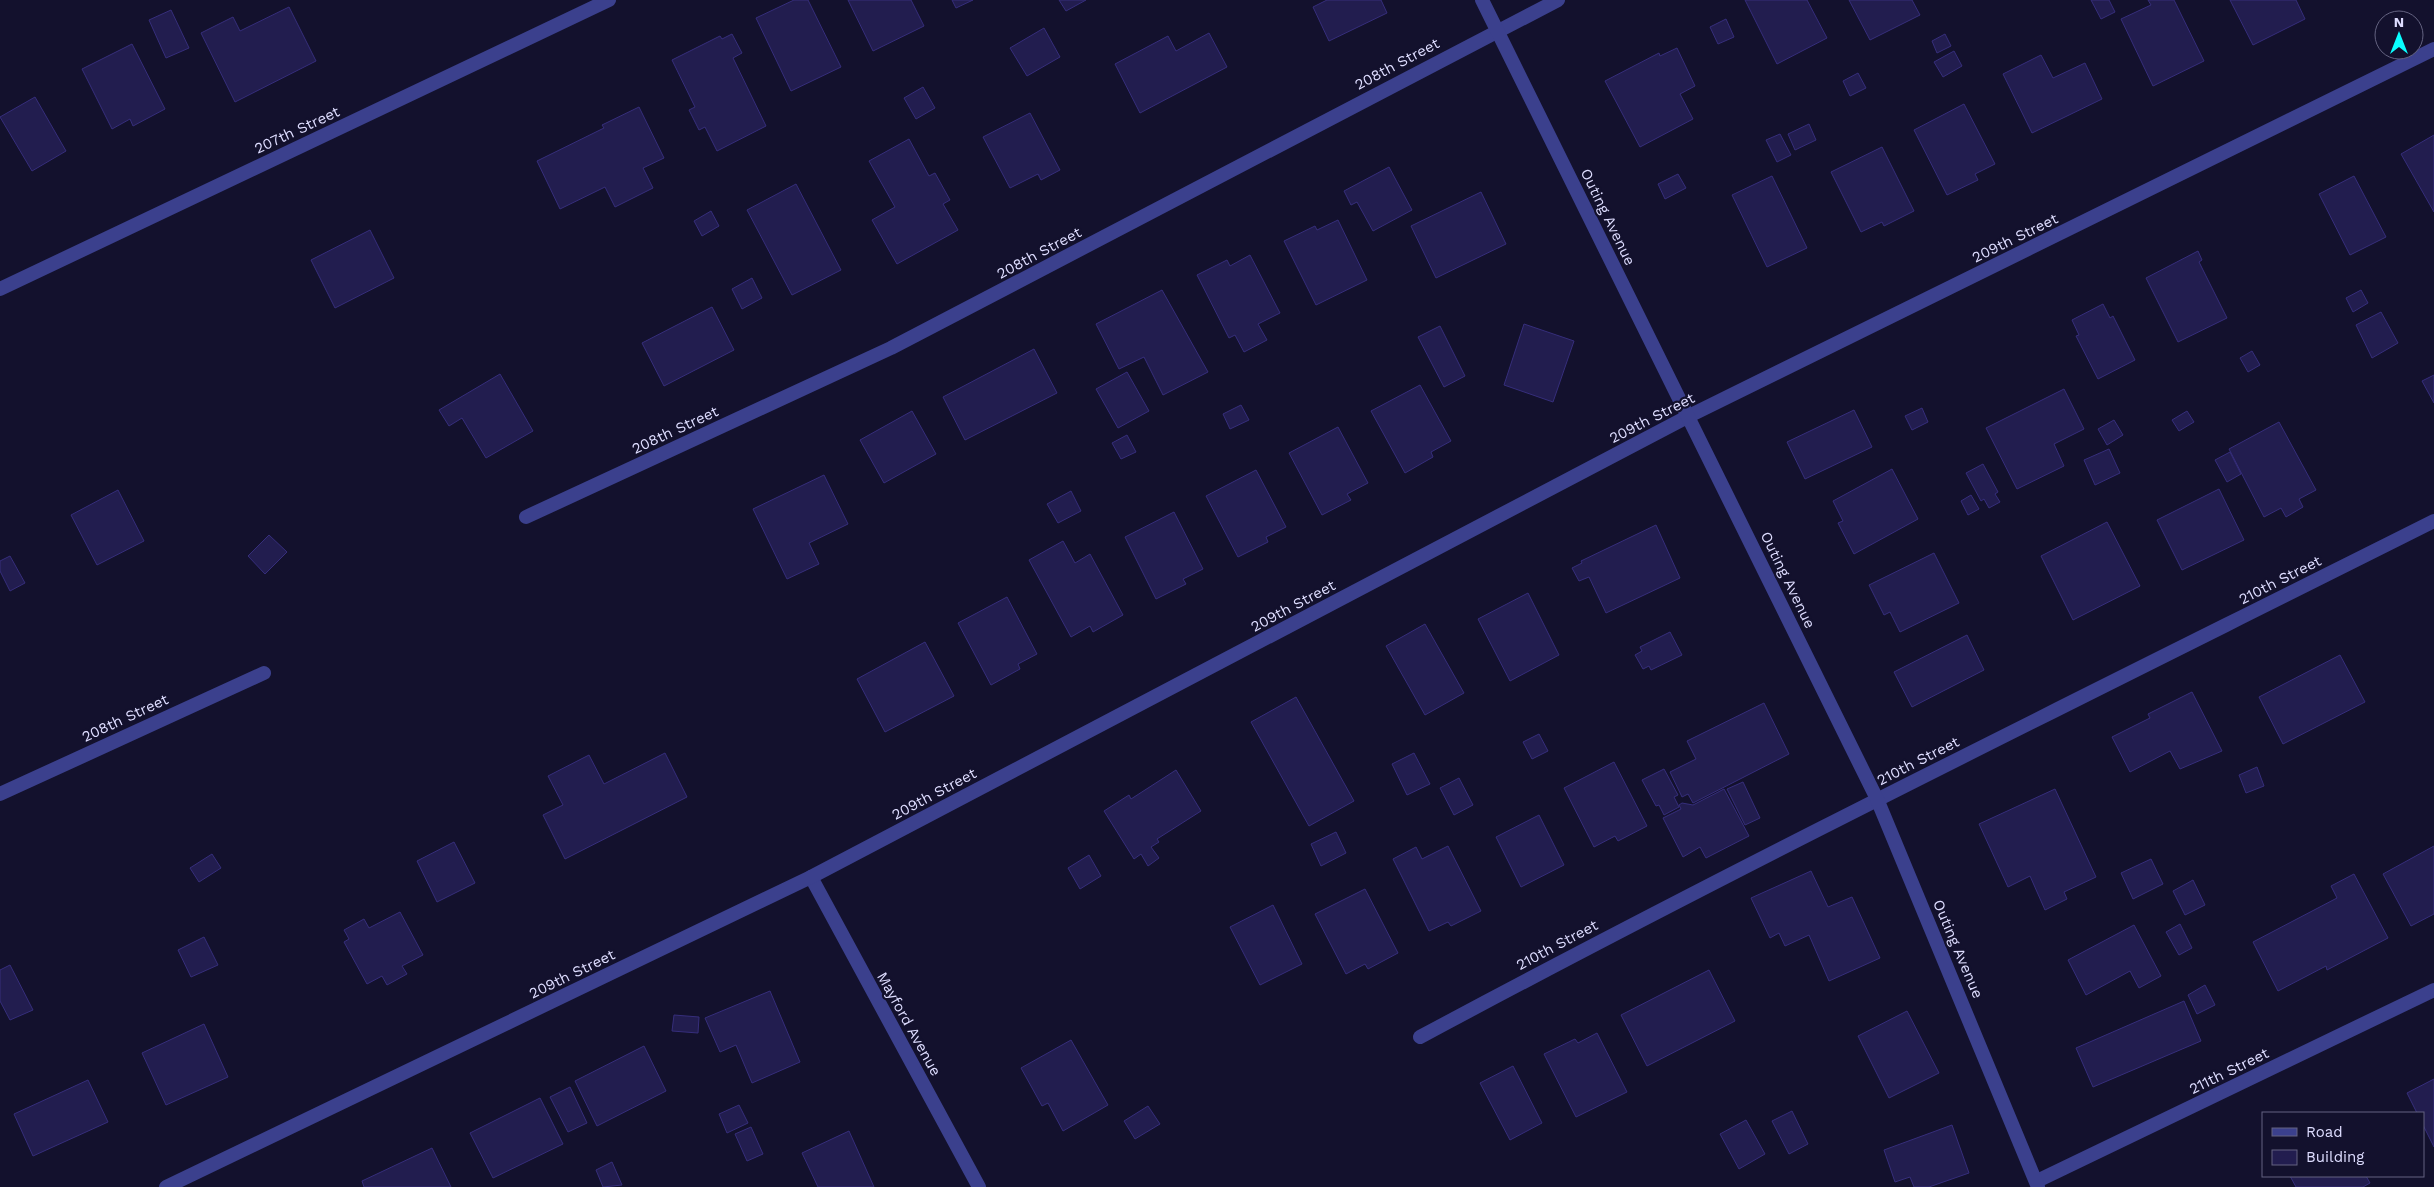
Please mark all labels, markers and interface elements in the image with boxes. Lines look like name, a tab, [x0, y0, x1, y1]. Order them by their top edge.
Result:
north arrow	[2374, 10, 2424, 60]
text: N	[2394, 14, 2404, 30]
street label: 208th Street	[1352, 34, 1443, 94]
street label: 207th Street	[251, 102, 343, 158]
street label: Outing Avenue	[1577, 166, 1639, 268]
street label: 209th Street	[1969, 209, 2061, 267]
street label: 208th Street	[994, 223, 1085, 283]
street label: 209th Street	[1606, 389, 1698, 447]
street label: 208th Street	[629, 402, 722, 458]
street label: Outing Avenue	[1757, 529, 1819, 631]
street label: 210th Street	[2236, 551, 2325, 608]
street label: 209th Street	[1248, 576, 1339, 636]
street label: 208th Street	[79, 690, 172, 746]
street label: 210th Street	[1874, 732, 1963, 789]
street label: 209th Street	[889, 764, 980, 824]
street label: Outing Avenue	[1929, 897, 1987, 1001]
street label: 210th Street	[1513, 916, 1601, 974]
street label: 209th Street	[526, 945, 618, 1003]
street label: Mayford Avenue	[873, 969, 945, 1079]
street label: 211th Street	[2186, 1044, 2272, 1098]
legend	[2262, 1112, 2424, 1177]
text: Road	[2306, 1123, 2343, 1141]
text: Building	[2306, 1148, 2364, 1166]

